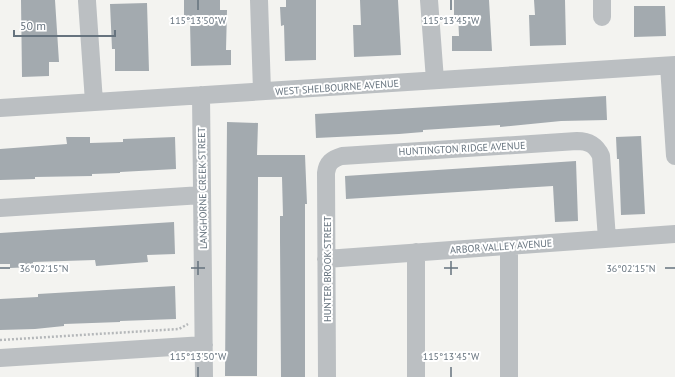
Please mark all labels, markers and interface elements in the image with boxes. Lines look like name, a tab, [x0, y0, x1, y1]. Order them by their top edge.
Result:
scale bar	[14, 12, 115, 38]
text: 115°13'50"W	[170, 14, 227, 27]
text: 115°13'45"W	[423, 14, 480, 27]
text: 50 m	[20, 18, 46, 33]
street label: WEST SHELBOURNE AVENUE	[275, 77, 399, 98]
street label: LANGHORNE CREEK STREET	[195, 126, 210, 249]
street label: HUNTINGTON RIDGE AVENUE	[398, 139, 526, 158]
street label: HUNTER BROOK STREET	[321, 216, 334, 322]
street label: ARBOR VALLEY AVENUE	[450, 236, 553, 257]
text: 36°02'15"N	[19, 262, 69, 275]
text: 36°02'15"N	[606, 262, 656, 275]
text: 115°13'50"W	[170, 350, 227, 363]
text: 115°13'45"W	[423, 350, 480, 363]

